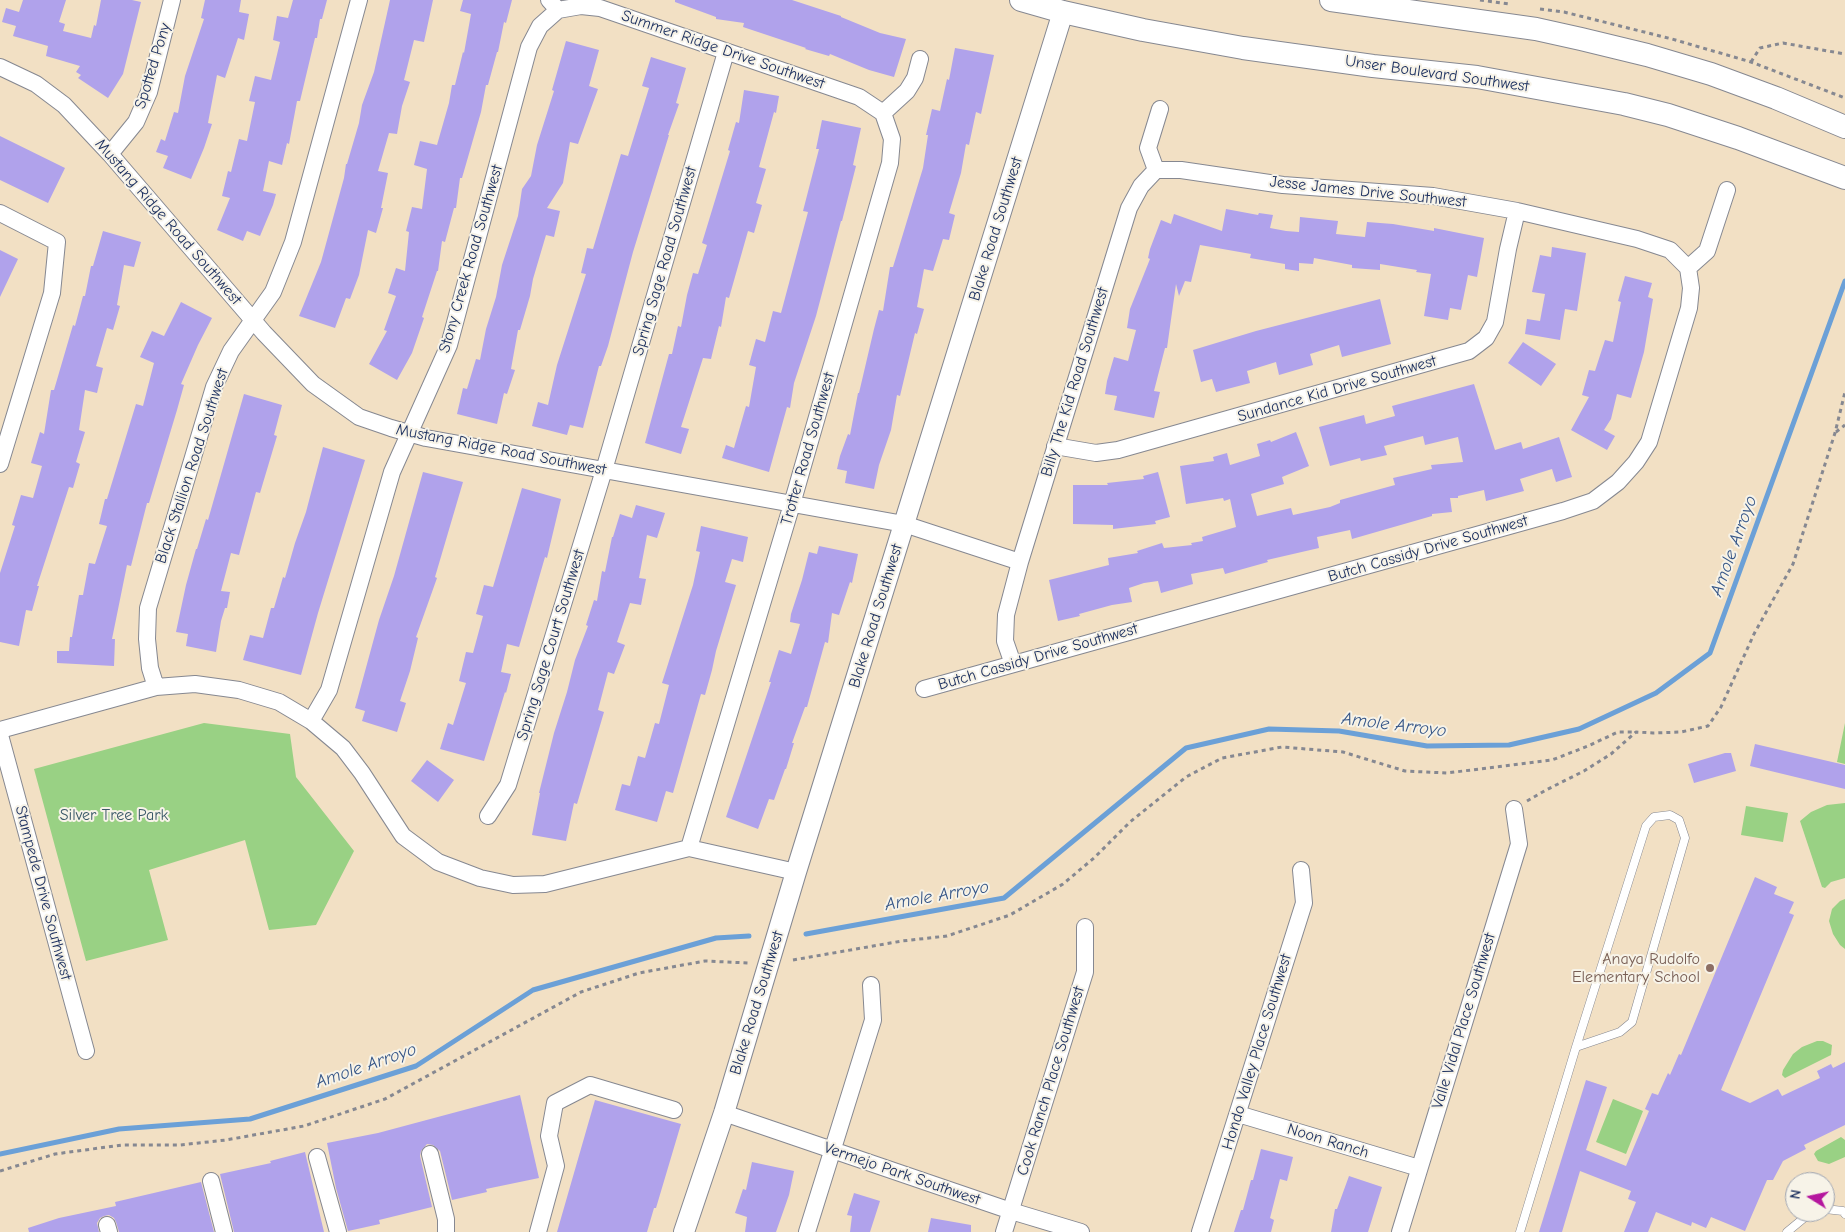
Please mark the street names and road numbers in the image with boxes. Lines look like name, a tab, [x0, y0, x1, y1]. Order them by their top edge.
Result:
street label: Summer Ridge Drive Southwest	[619, 6, 827, 94]
street label: Spotted Pony	[131, 21, 175, 111]
street label: Unser Boulevard Southwest	[1344, 52, 1530, 96]
street label: Mustang Ridge Road Southwest	[91, 135, 245, 309]
street label: Blake Road Southwest	[965, 155, 1027, 303]
street label: Stony Creek Road Southwest	[435, 163, 507, 355]
street label: Spring Sage Road Southwest	[629, 164, 701, 358]
street label: Jesse James Drive Southwest	[1269, 172, 1467, 212]
street label: Billy The Kid Road Southwest	[1037, 285, 1113, 479]
street label: Sundance Kid Drive Southwest	[1235, 351, 1439, 427]
street label: Black Stallion Road Southwest	[151, 366, 233, 566]
street label: Trotter Road Southwest	[777, 370, 839, 528]
street label: Mustang Ridge Road Southwest	[394, 420, 608, 480]
street label: Butch Cassidy Drive Southwest	[1326, 511, 1530, 587]
street label: Blake Road Southwest	[845, 542, 907, 690]
street label: Spring Sage Court Southwest	[513, 547, 589, 743]
street label: Butch Cassidy Drive Southwest	[936, 619, 1140, 695]
street label: Stampede Drive Southwest	[10, 804, 76, 982]
street label: Blake Road Southwest	[726, 929, 788, 1077]
street label: Valle Vidal Place Southwest	[1428, 931, 1500, 1111]
street label: Hondo Valley Place Southwest	[1218, 952, 1296, 1152]
street label: Cook Ranch Place Southwest	[1013, 984, 1089, 1178]
street label: Noon Ranch	[1285, 1119, 1371, 1163]
street label: Vermejo Park Southwest	[821, 1138, 983, 1210]

